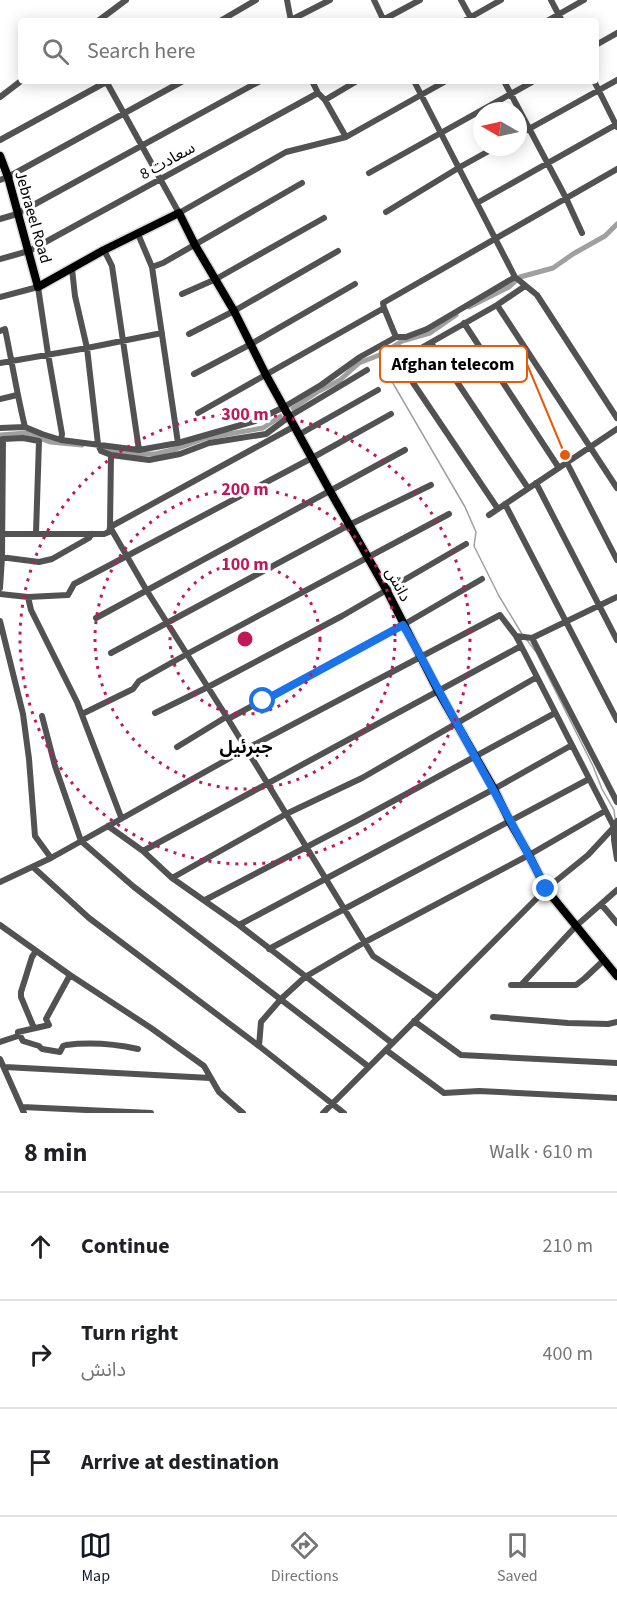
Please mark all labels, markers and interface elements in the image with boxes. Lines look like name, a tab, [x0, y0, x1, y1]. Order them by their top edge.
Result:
search box	[18, 18, 599, 84]
icon: search	[39, 35, 72, 68]
text: Search here	[87, 35, 195, 67]
north arrow	[473, 102, 527, 156]
street label: سعادت 8	[136, 137, 199, 185]
street label: Jebraeel Road	[9, 168, 57, 266]
callout: Afghan telecom	[380, 346, 527, 382]
text: Afghan telecom	[390, 352, 515, 377]
text: 300 m	[221, 402, 269, 427]
text: 200 m	[221, 477, 269, 502]
text: 100 m	[221, 552, 269, 577]
street label: دانش	[380, 563, 416, 606]
centre of rings	[235, 629, 255, 649]
route start	[249, 687, 275, 713]
district label: جبرئیل	[219, 735, 273, 760]
route end	[532, 875, 558, 901]
text: 8 min	[24, 1134, 87, 1171]
text: Walk · 610 m	[489, 1138, 593, 1166]
icon: ahead	[24, 1230, 57, 1263]
text: Continue	[81, 1230, 170, 1262]
text: 210 m	[543, 1232, 593, 1260]
text: Turn right	[81, 1317, 178, 1349]
icon: right	[24, 1338, 57, 1371]
text: 400 m	[543, 1340, 593, 1368]
text: دانش	[81, 1356, 126, 1384]
icon: arrive	[24, 1446, 57, 1479]
text: Arrive at destination	[81, 1446, 279, 1478]
tab: Map	[79, 1529, 112, 1587]
tab: Directions	[271, 1529, 338, 1587]
tab: Saved	[497, 1529, 538, 1587]

